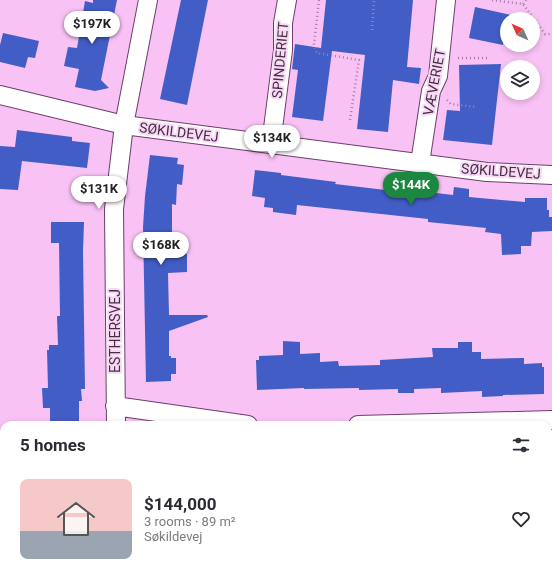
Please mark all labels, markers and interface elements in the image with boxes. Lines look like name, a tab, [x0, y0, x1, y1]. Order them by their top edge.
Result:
pin: $197K	[64, 11, 120, 45]
north arrow	[500, 12, 540, 52]
map controls	[500, 12, 540, 100]
text: $197K	[73, 16, 111, 31]
street label: SPINDERIET	[269, 20, 291, 99]
street label: VÆVERIET	[420, 47, 448, 117]
button: layers	[500, 60, 540, 100]
street label: SØKILDEVEJ	[138, 119, 220, 145]
pin: $134K	[244, 125, 300, 159]
text: $134K	[253, 130, 291, 145]
street label: SØKILDEVEJ	[461, 160, 541, 182]
pin: $144K	[383, 172, 439, 206]
pin: $131K	[71, 176, 127, 210]
text: $144K	[392, 177, 430, 192]
text: $131K	[80, 181, 118, 196]
pin: $168K	[133, 232, 189, 266]
text: $168K	[142, 237, 180, 252]
street label: ESTHERSVEJ	[107, 289, 123, 373]
icon: filters	[510, 434, 532, 456]
text: 5 homes	[20, 435, 86, 455]
text: $144,000	[144, 494, 216, 514]
icon: home	[52, 495, 100, 543]
icon: heart	[510, 508, 532, 530]
text: 3 rooms · 89 m²	[144, 514, 236, 529]
text: Søkildevej	[144, 529, 202, 544]

